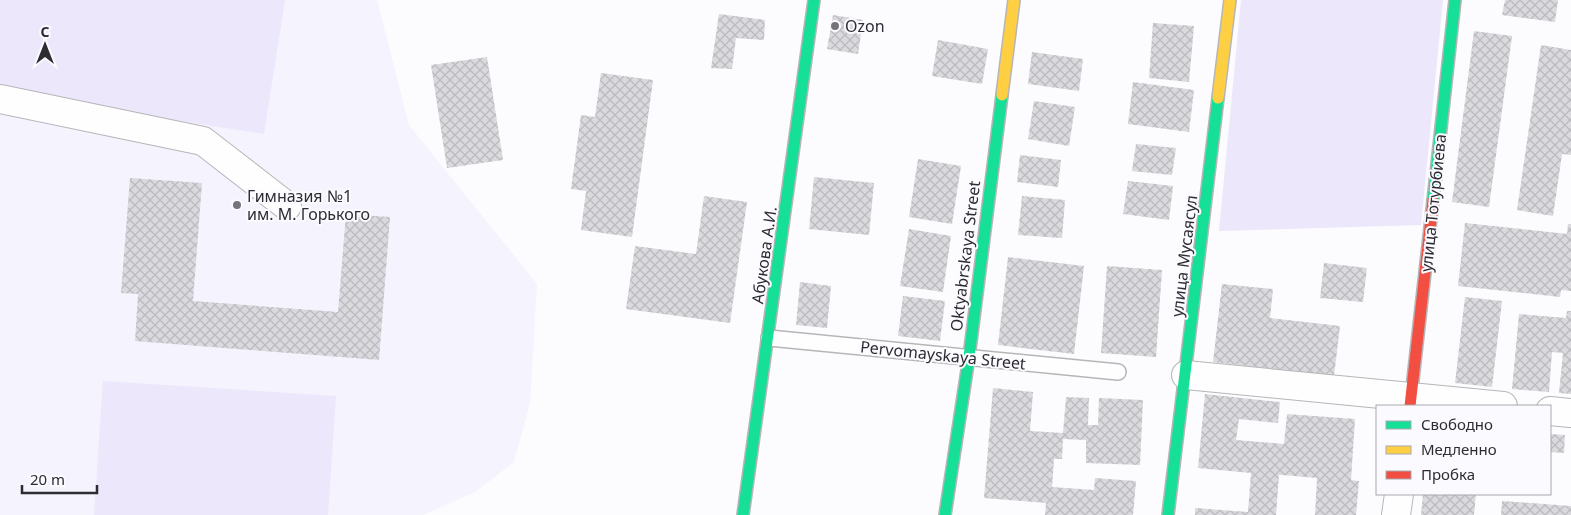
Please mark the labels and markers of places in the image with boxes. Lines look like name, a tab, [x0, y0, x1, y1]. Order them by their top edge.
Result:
place label: Ozon	[845, 15, 885, 37]
marker: Ozon	[829, 20, 841, 32]
place label: Гимназия №1 им. М. Горького	[247, 185, 370, 225]
marker: Гимназия №1 им. М. Горького	[231, 199, 243, 211]

